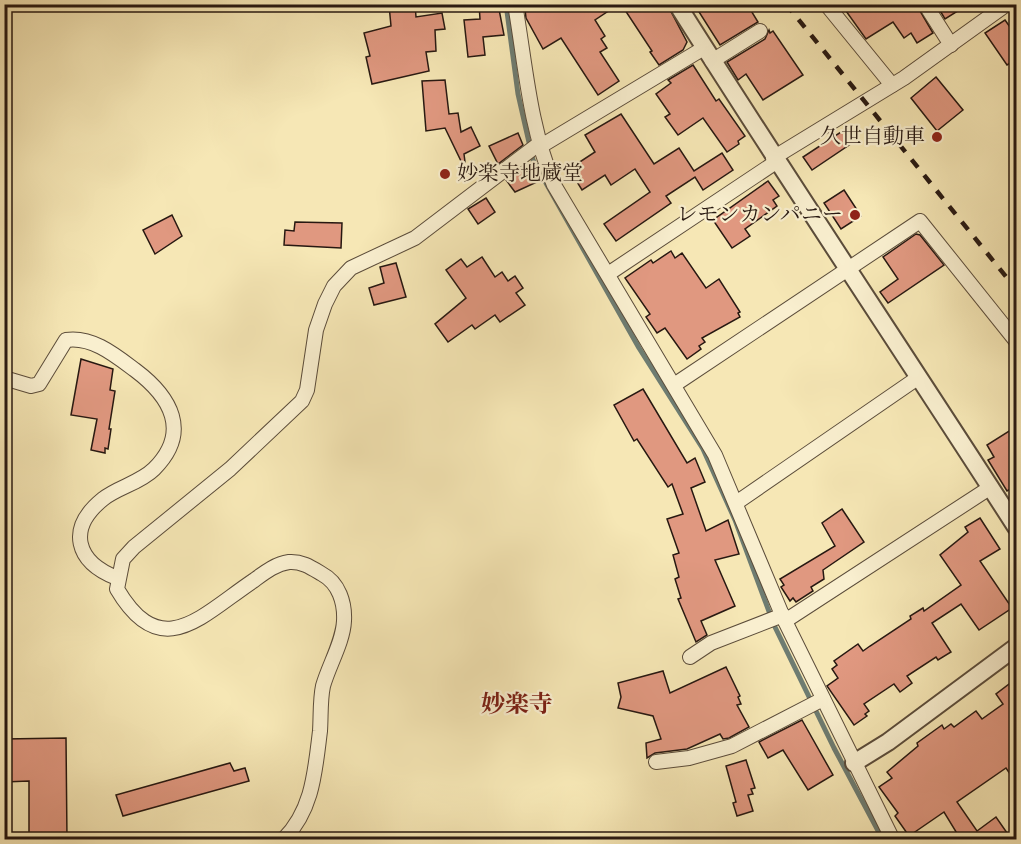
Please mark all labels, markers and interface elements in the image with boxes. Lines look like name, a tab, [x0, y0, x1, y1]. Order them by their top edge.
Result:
place label: 久世自動車	[820, 124, 925, 151]
marker: 久世自動車	[930, 130, 944, 144]
place label: 妙楽寺地蔵堂	[457, 161, 583, 188]
marker: 妙楽寺地蔵堂	[438, 167, 452, 181]
place label: レモンカンパニー	[676, 202, 843, 229]
marker: レモンカンパニー	[848, 208, 862, 222]
district label: 妙楽寺	[481, 690, 553, 721]

